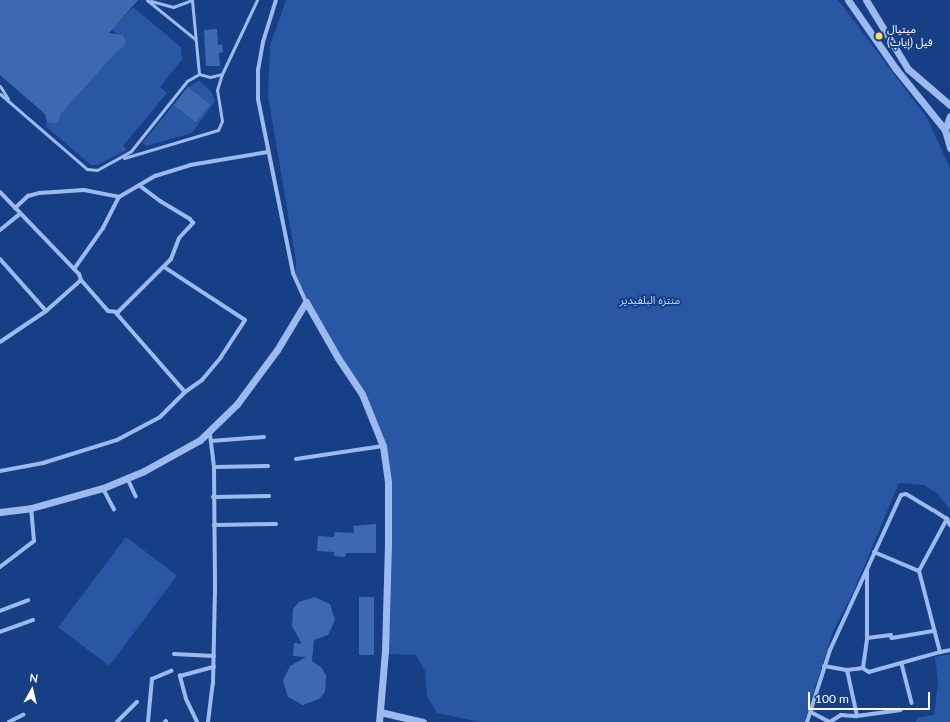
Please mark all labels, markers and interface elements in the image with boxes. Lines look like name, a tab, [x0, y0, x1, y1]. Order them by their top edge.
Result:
place label: ميتيال فيل (إياب)	[887, 23, 933, 49]
marker: ميتيال فيل (إياب)	[874, 31, 884, 41]
park label: منتزه البلفيدير	[620, 293, 680, 307]
north arrow	[12, 670, 52, 710]
text: N	[29, 671, 39, 685]
scale bar	[810, 684, 932, 710]
text: 100 m	[815, 691, 849, 706]

